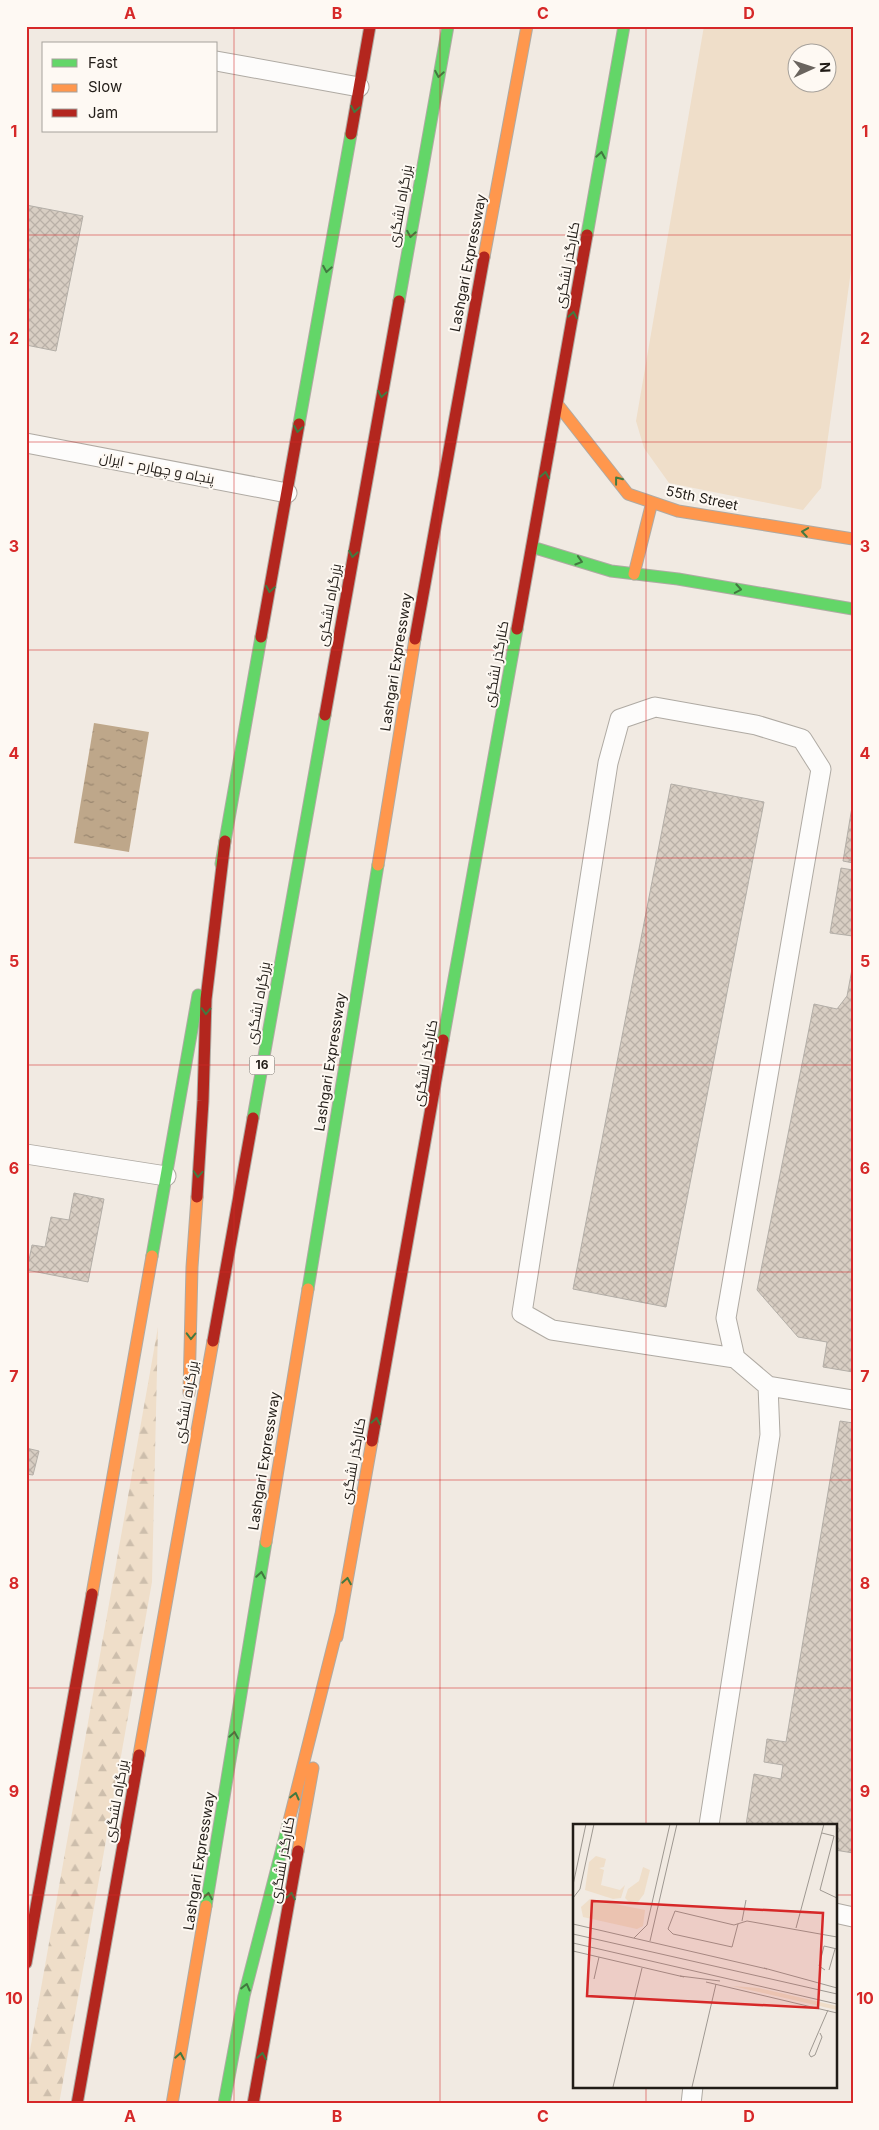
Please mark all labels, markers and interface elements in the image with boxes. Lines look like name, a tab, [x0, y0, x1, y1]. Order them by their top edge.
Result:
text: A	[124, 3, 136, 23]
text: B	[332, 3, 342, 23]
text: C	[537, 3, 549, 23]
text: D	[743, 3, 755, 23]
legend	[42, 42, 218, 132]
north arrow	[786, 42, 836, 92]
text: Fast	[88, 53, 118, 72]
text: N	[817, 62, 834, 73]
one-way arrow	[435, 70, 445, 79]
text: Slow	[88, 77, 122, 96]
text: Jam	[88, 103, 118, 122]
one-way arrow	[351, 104, 361, 113]
text: 1	[11, 121, 17, 141]
text: 1	[862, 121, 868, 141]
one-way arrow	[596, 151, 606, 159]
street label: بزرگراه لشگری	[384, 163, 415, 249]
street label: Lashgari Expressway	[446, 192, 489, 333]
street label: کنارگذر لشگری	[551, 220, 583, 310]
one-way arrow	[406, 230, 416, 239]
one-way arrow	[322, 264, 332, 273]
one-way arrow	[568, 311, 578, 320]
text: 2	[9, 328, 19, 348]
text: 2	[860, 328, 870, 348]
one-way arrow	[377, 390, 388, 399]
one-way arrow	[294, 424, 304, 433]
street label: پنجاه و چهارم - ایران	[98, 448, 216, 489]
one-way arrow	[540, 471, 550, 480]
one-way arrow	[616, 477, 624, 486]
street label: 55th Street	[664, 482, 740, 514]
one-way arrow	[800, 527, 809, 537]
text: 3	[9, 536, 19, 556]
text: 3	[860, 536, 870, 556]
one-way arrow	[349, 550, 359, 559]
one-way arrow	[574, 556, 582, 566]
street label: بزرگراه لشگری	[313, 562, 344, 648]
one-way arrow	[266, 584, 276, 593]
one-way arrow	[734, 584, 743, 594]
street label: Lashgari Expressway	[376, 591, 415, 733]
street label: کنارگذر لشگری	[480, 619, 512, 709]
text: 4	[9, 743, 20, 763]
text: 4	[860, 743, 871, 763]
text: 5	[9, 951, 19, 971]
text: 5	[860, 951, 870, 971]
street label: بزرگراه لشگری	[242, 960, 273, 1046]
street label: Lashgari Expressway	[310, 991, 349, 1133]
one-way arrow	[201, 1008, 211, 1016]
street label: کنارگذر لشگری	[409, 1018, 441, 1108]
road number: 16	[250, 1056, 274, 1074]
text: 6	[9, 1158, 19, 1178]
text: 6	[860, 1158, 870, 1178]
one-way arrow	[193, 1170, 204, 1178]
one-way arrow	[186, 1332, 196, 1340]
street label: بزرگراه لشگری	[170, 1359, 201, 1445]
text: 7	[9, 1366, 19, 1386]
text: 7	[860, 1366, 870, 1386]
street label: Lashgari Expressway	[244, 1390, 283, 1532]
street label: کنارگذر لشگری	[337, 1416, 369, 1506]
one-way arrow	[370, 1416, 380, 1425]
one-way arrow	[255, 1571, 265, 1579]
text: 8	[9, 1573, 19, 1593]
text: 8	[860, 1573, 870, 1593]
one-way arrow	[341, 1576, 352, 1585]
one-way arrow	[229, 1731, 239, 1740]
street label: بزرگراه لشگری	[100, 1758, 131, 1844]
text: 9	[9, 1781, 19, 1801]
text: 9	[860, 1781, 870, 1801]
street label: Lashgari Expressway	[179, 1790, 218, 1932]
one-way arrow	[289, 1791, 300, 1800]
street label: کنارگذر لشگری	[266, 1815, 298, 1905]
inset map	[573, 1824, 836, 2088]
one-way arrow	[202, 1891, 213, 1899]
one-way arrow	[285, 1891, 295, 1900]
one-way arrow	[240, 1983, 251, 1991]
text: 10	[5, 1988, 23, 2008]
text: 10	[856, 1988, 874, 2008]
one-way arrow	[175, 2051, 185, 2060]
one-way arrow	[256, 2051, 266, 2060]
text: A	[124, 2106, 136, 2126]
text: B	[332, 2106, 342, 2126]
text: C	[537, 2106, 549, 2126]
text: D	[743, 2106, 755, 2126]

